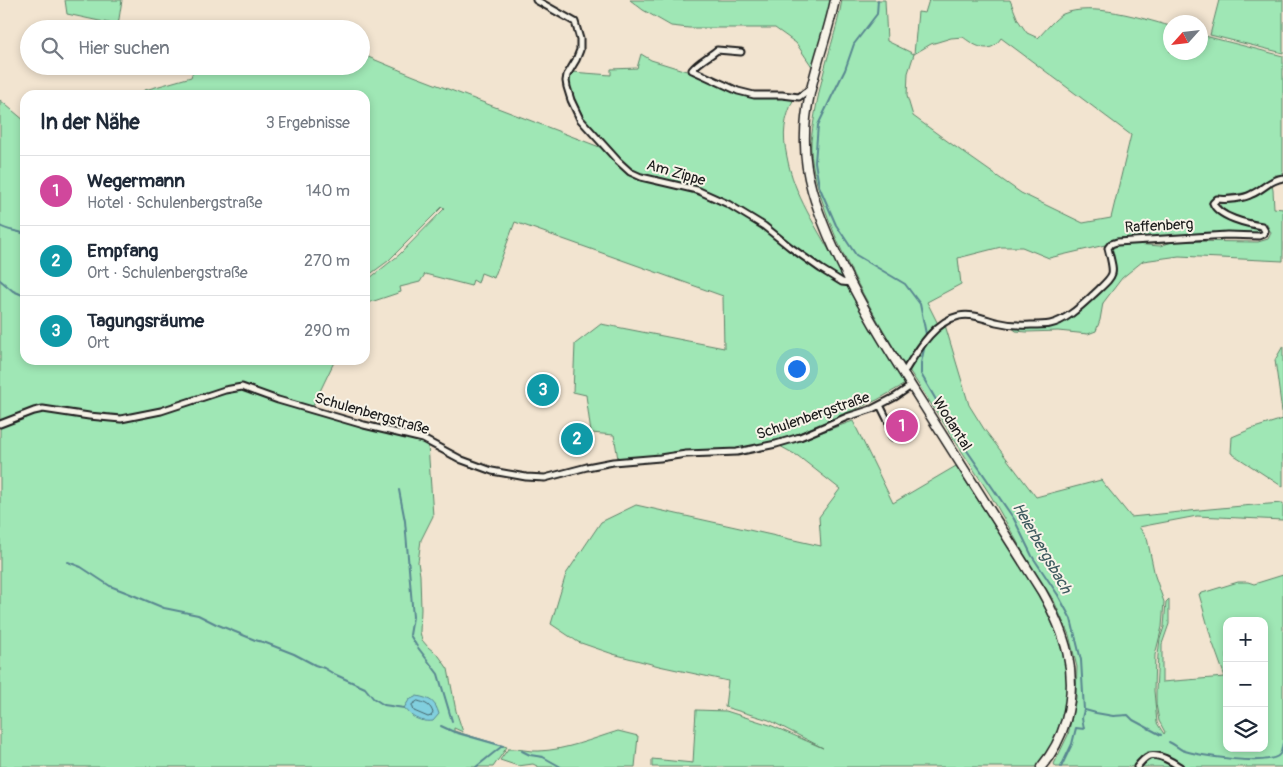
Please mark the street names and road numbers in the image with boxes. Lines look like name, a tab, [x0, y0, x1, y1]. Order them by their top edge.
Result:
street label: Am Zippe	[644, 156, 708, 191]
street label: Raffenberg	[1124, 215, 1194, 237]
street label: Schulenbergstraße	[754, 388, 873, 444]
street label: Schulenbergstraße	[312, 389, 432, 440]
street label: Wodantal	[928, 394, 976, 454]

